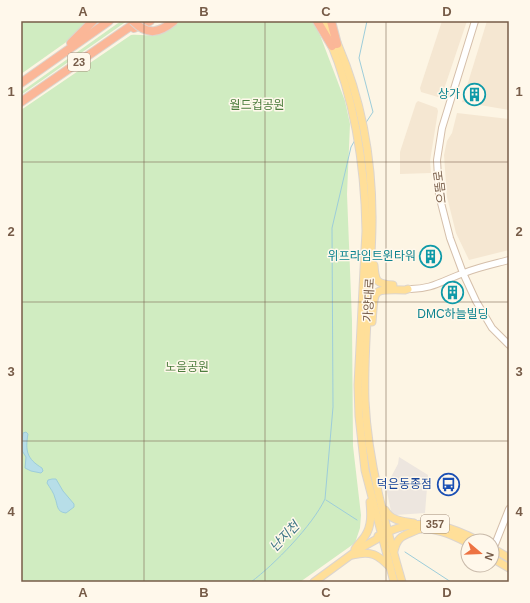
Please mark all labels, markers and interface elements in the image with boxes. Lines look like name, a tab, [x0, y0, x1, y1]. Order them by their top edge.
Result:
text: A	[78, 4, 88, 19]
text: B	[199, 4, 209, 19]
text: C	[321, 4, 331, 19]
text: D	[442, 4, 452, 19]
road number: 23	[68, 53, 90, 71]
building icon: 상가	[462, 81, 488, 107]
text: 1	[7, 84, 15, 99]
text: 1	[515, 84, 523, 99]
place label: 상가	[438, 87, 460, 101]
park label: 월드컵공원	[229, 98, 285, 112]
street label: 으뜸로	[431, 170, 449, 204]
text: 2	[7, 224, 15, 239]
text: 2	[515, 224, 523, 239]
building icon: 위프라임트윈타워	[418, 243, 444, 269]
place label: 위프라임트윈타워	[328, 249, 416, 263]
street label: 가양대로	[361, 278, 377, 322]
building icon: DMC하늘빌딩	[440, 280, 466, 306]
place label: DMC하늘빌딩	[417, 307, 489, 321]
park label: 노을공원	[165, 360, 209, 374]
text: 3	[7, 364, 15, 379]
text: 3	[515, 364, 523, 379]
bus stop icon: 덕은동종점	[435, 471, 461, 497]
place label: 덕은동종점	[377, 477, 432, 491]
text: 4	[7, 504, 15, 519]
text: 4	[515, 504, 523, 519]
road number: 357	[421, 515, 449, 533]
water label: 난지천	[266, 517, 303, 554]
north arrow	[460, 533, 500, 573]
text: N	[482, 551, 496, 562]
text: A	[78, 585, 88, 600]
text: B	[199, 585, 209, 600]
text: C	[321, 585, 331, 600]
text: D	[442, 585, 452, 600]

